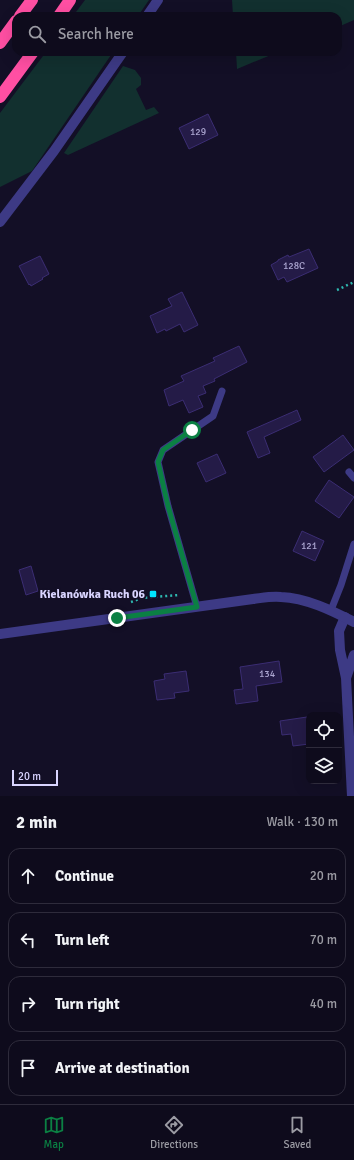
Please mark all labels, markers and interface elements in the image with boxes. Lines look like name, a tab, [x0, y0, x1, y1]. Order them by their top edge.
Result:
search box	[12, 12, 342, 56]
icon: search	[26, 23, 48, 45]
text: Search here	[58, 25, 134, 43]
house number: 129	[190, 126, 206, 138]
house number: 128C	[283, 260, 305, 272]
route start	[183, 421, 201, 439]
house number: 121	[301, 540, 317, 552]
place label: Kielanówka Ruch 06	[40, 587, 146, 602]
marker: Kielanówka Ruch 06	[148, 589, 158, 599]
route end	[108, 609, 126, 627]
house number: 134	[259, 668, 276, 680]
map controls	[306, 712, 342, 784]
button: locate	[306, 712, 342, 748]
button: layers	[306, 748, 342, 784]
scale bar	[12, 768, 58, 787]
text: 20 m	[18, 770, 41, 783]
text: 2 min	[16, 812, 57, 833]
text: Walk · 130 m	[267, 814, 338, 830]
icon: ahead	[17, 865, 39, 887]
text: Continue	[55, 867, 114, 885]
text: 20 m	[310, 868, 337, 884]
icon: left	[17, 929, 39, 951]
text: Turn left	[55, 931, 109, 949]
text: 70 m	[310, 932, 337, 948]
icon: right	[17, 993, 39, 1015]
text: Turn right	[55, 995, 120, 1013]
text: 40 m	[310, 996, 337, 1012]
icon: arrive	[17, 1057, 39, 1079]
text: Arrive at destination	[55, 1059, 190, 1077]
tab: Map	[43, 1114, 65, 1151]
tab: Directions	[150, 1114, 198, 1151]
tab: Saved	[284, 1114, 311, 1151]

